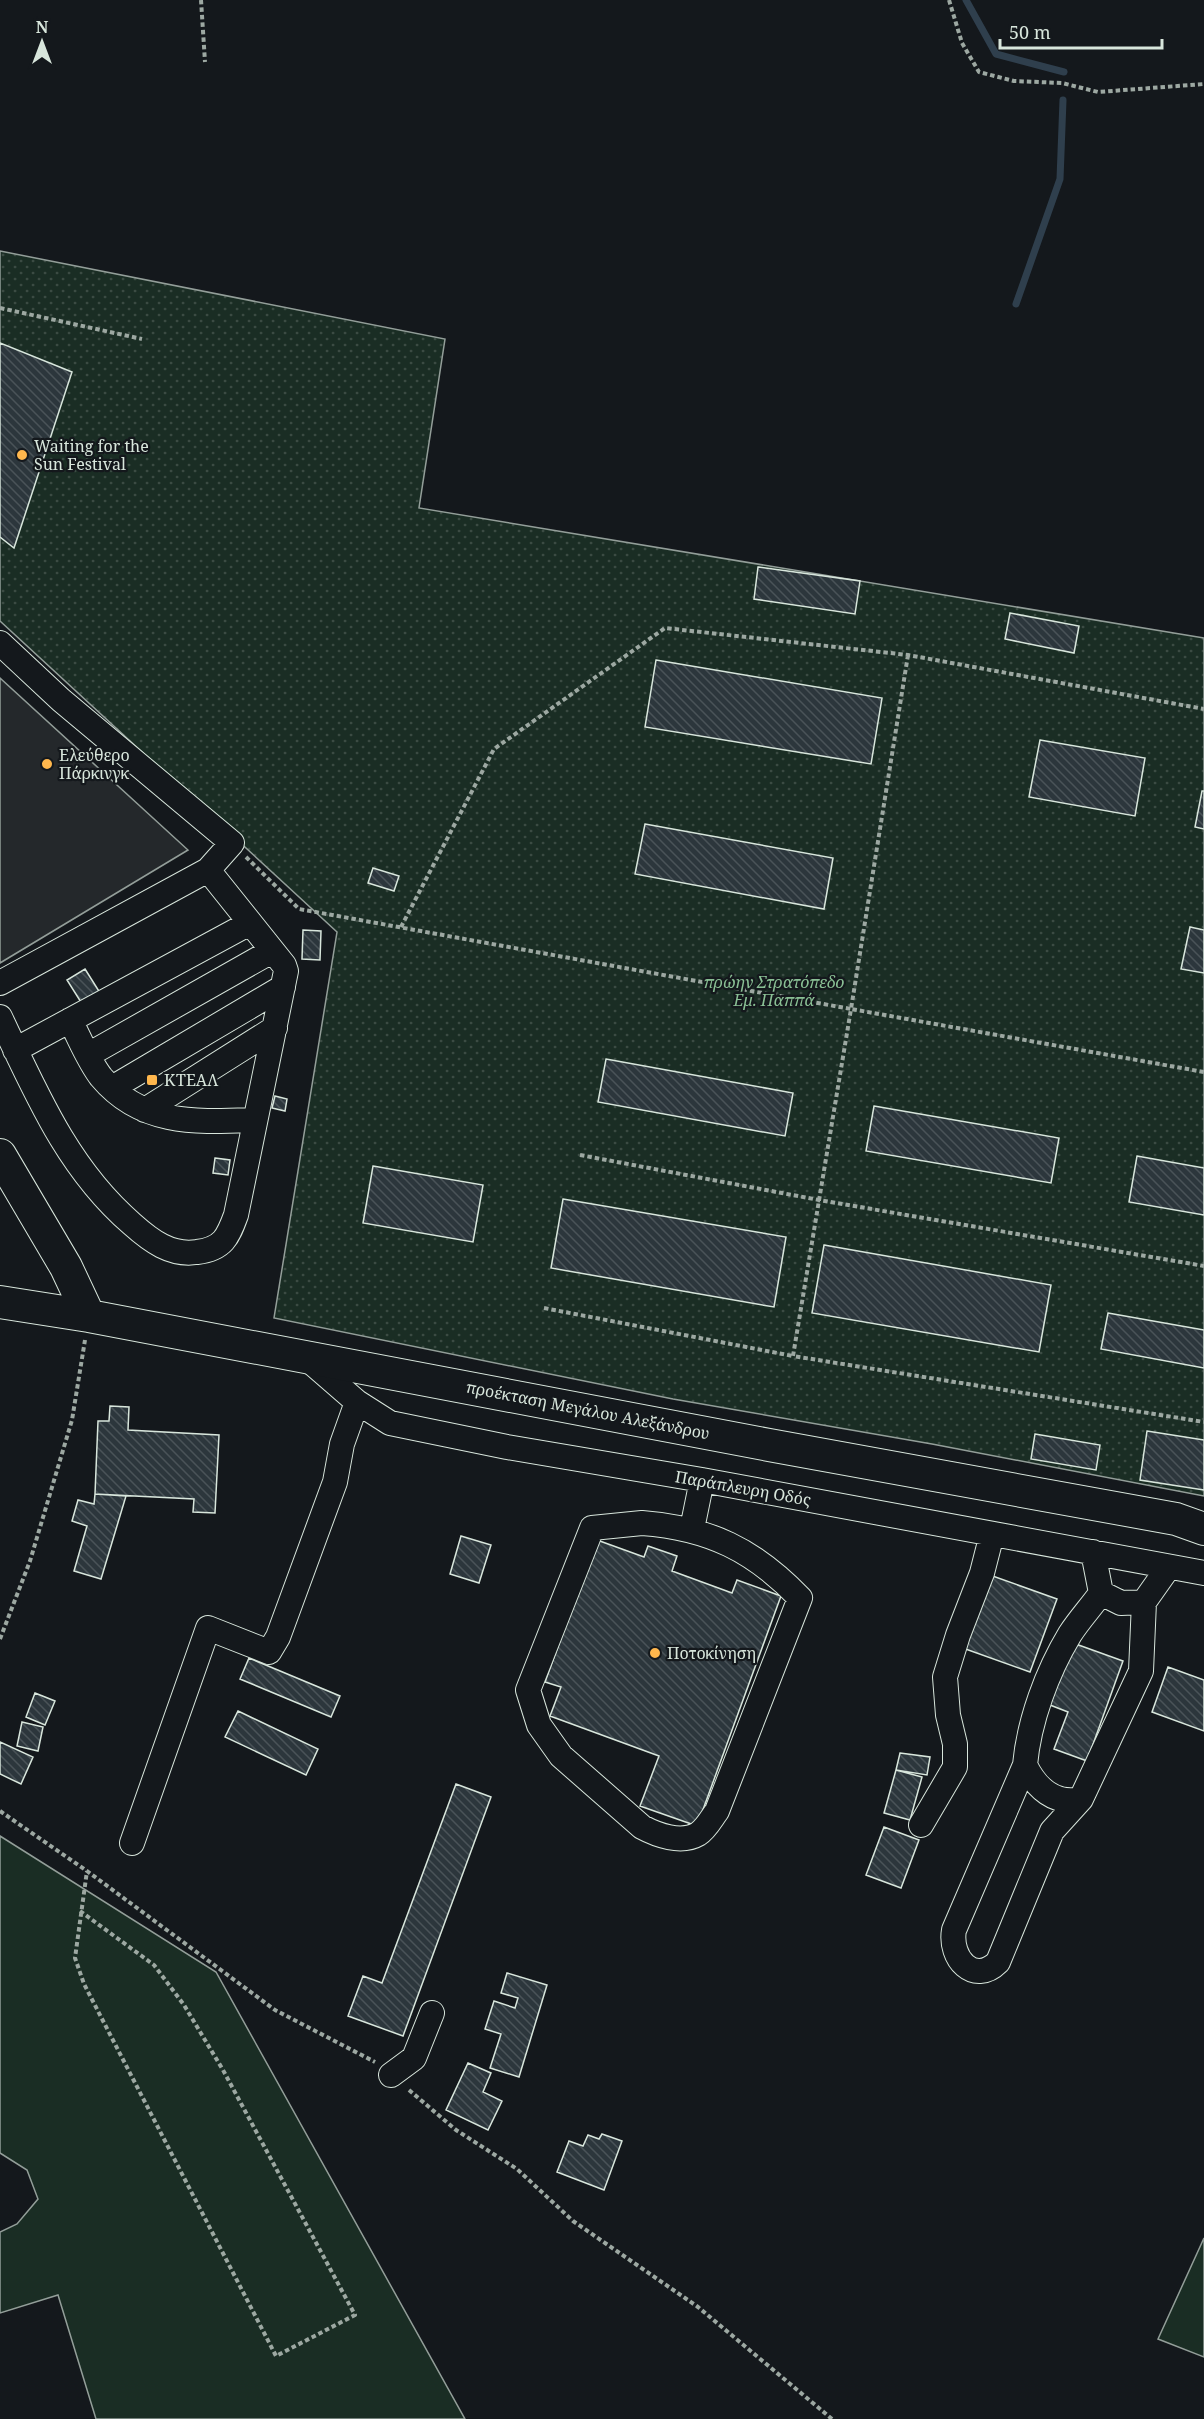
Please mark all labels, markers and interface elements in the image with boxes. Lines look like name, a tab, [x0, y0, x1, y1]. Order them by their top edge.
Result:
north arrow	[12, 12, 72, 72]
scale bar	[1000, 12, 1162, 50]
text: N	[36, 16, 49, 38]
text: 50 m	[1009, 20, 1051, 44]
place label: Waiting for the Sun Festival	[34, 435, 149, 475]
marker: Waiting for the Sun Festival	[15, 448, 29, 462]
place label: Ελεύθερο Πάρκινγκ	[59, 744, 130, 784]
marker: Ελεύθερο Πάρκινγκ	[40, 757, 54, 771]
park label: πρώην Στρατόπεδο Εμ. Παππά	[704, 971, 844, 1011]
place label: ΚΤΕΑΛ	[164, 1069, 218, 1091]
marker: ΚΤΕΑΛ	[145, 1073, 159, 1087]
street label: προέκταση Μεγάλου Αλεξάνδρου	[464, 1376, 712, 1444]
street label: Παράπλευρη Οδός	[673, 1465, 813, 1511]
place label: Ποτοκίνηση	[667, 1642, 756, 1664]
marker: Ποτοκίνηση	[648, 1646, 662, 1660]

